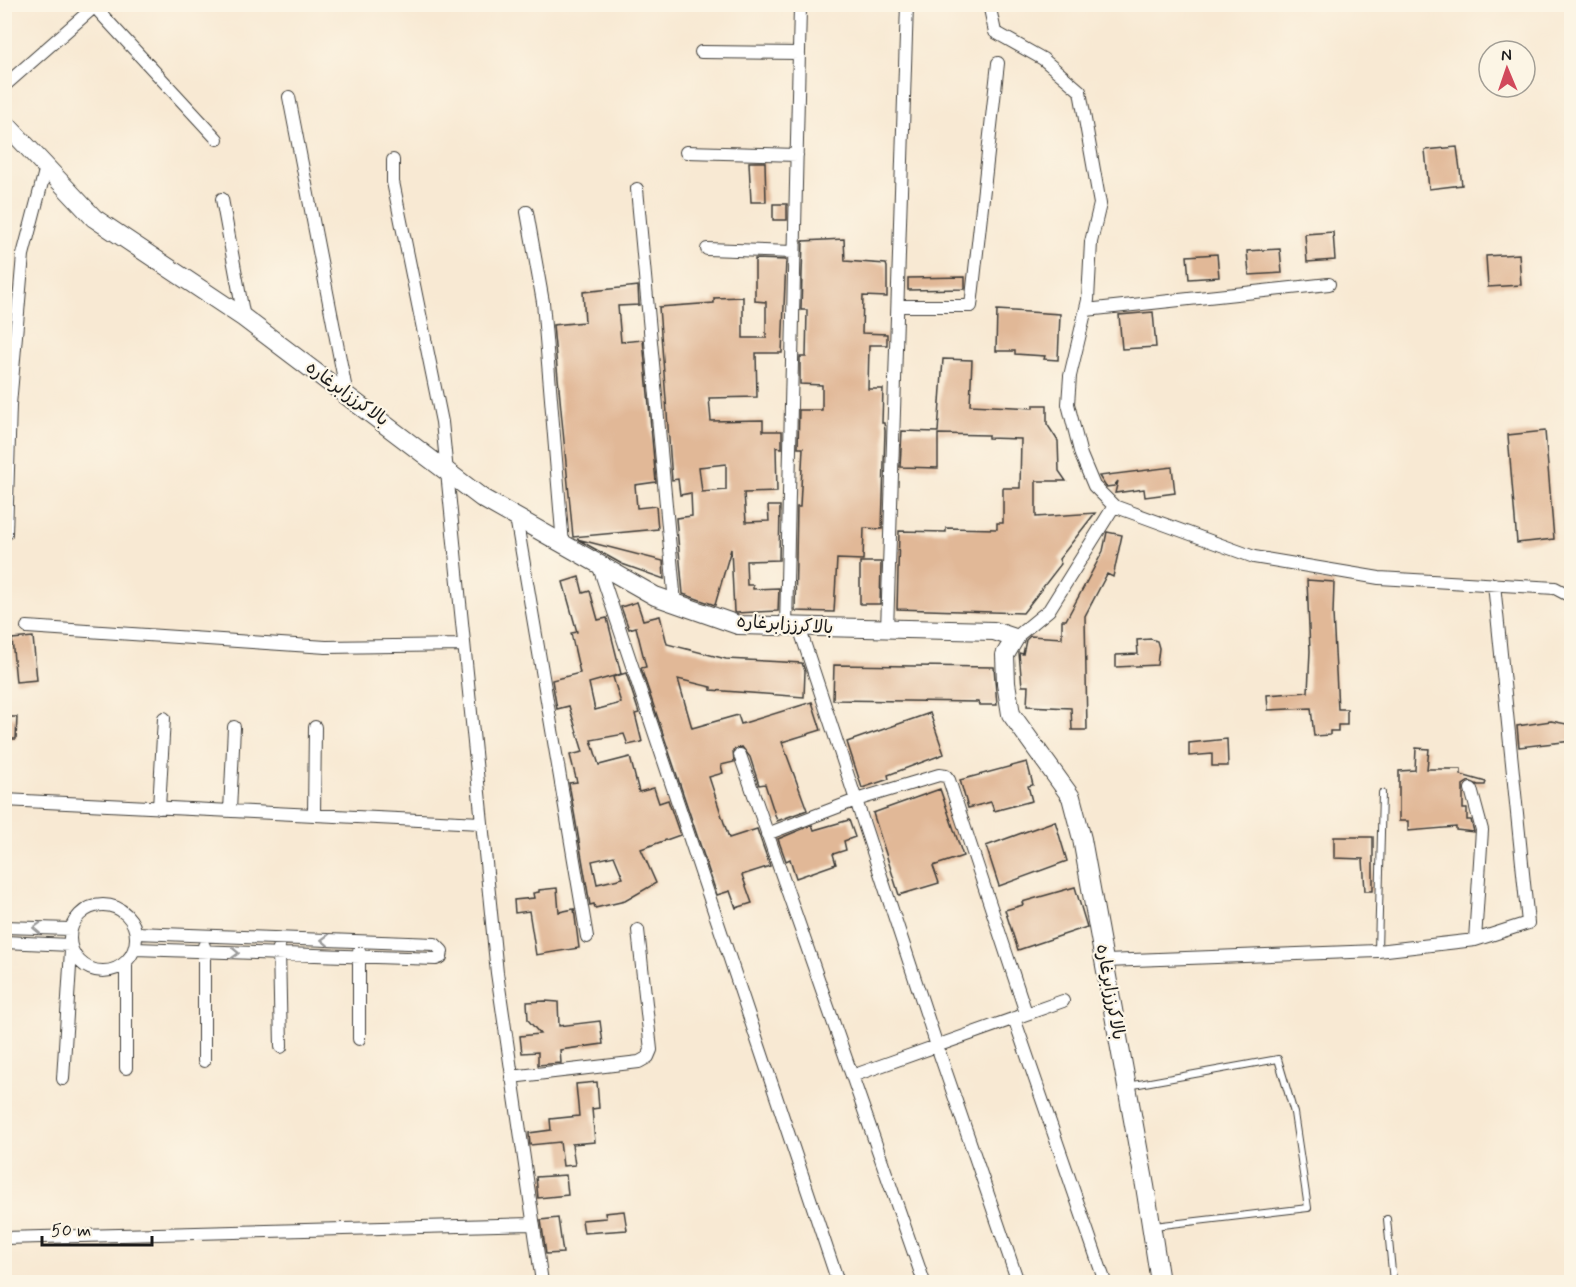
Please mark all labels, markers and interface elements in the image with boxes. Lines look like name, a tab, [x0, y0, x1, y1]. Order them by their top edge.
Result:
north arrow	[1477, 39, 1537, 99]
text: N	[1501, 45, 1512, 66]
street label: بالاکرززابرغاره	[301, 356, 393, 432]
street label: بالاکرززابرغاره	[736, 610, 834, 640]
one-way arrow	[33, 922, 42, 935]
one-way arrow	[320, 934, 329, 946]
street label: بالاکرززابرغاره	[1090, 942, 1130, 1042]
one-way arrow	[231, 946, 240, 959]
scale bar	[42, 1209, 152, 1247]
text: 50 m	[51, 1219, 91, 1243]

